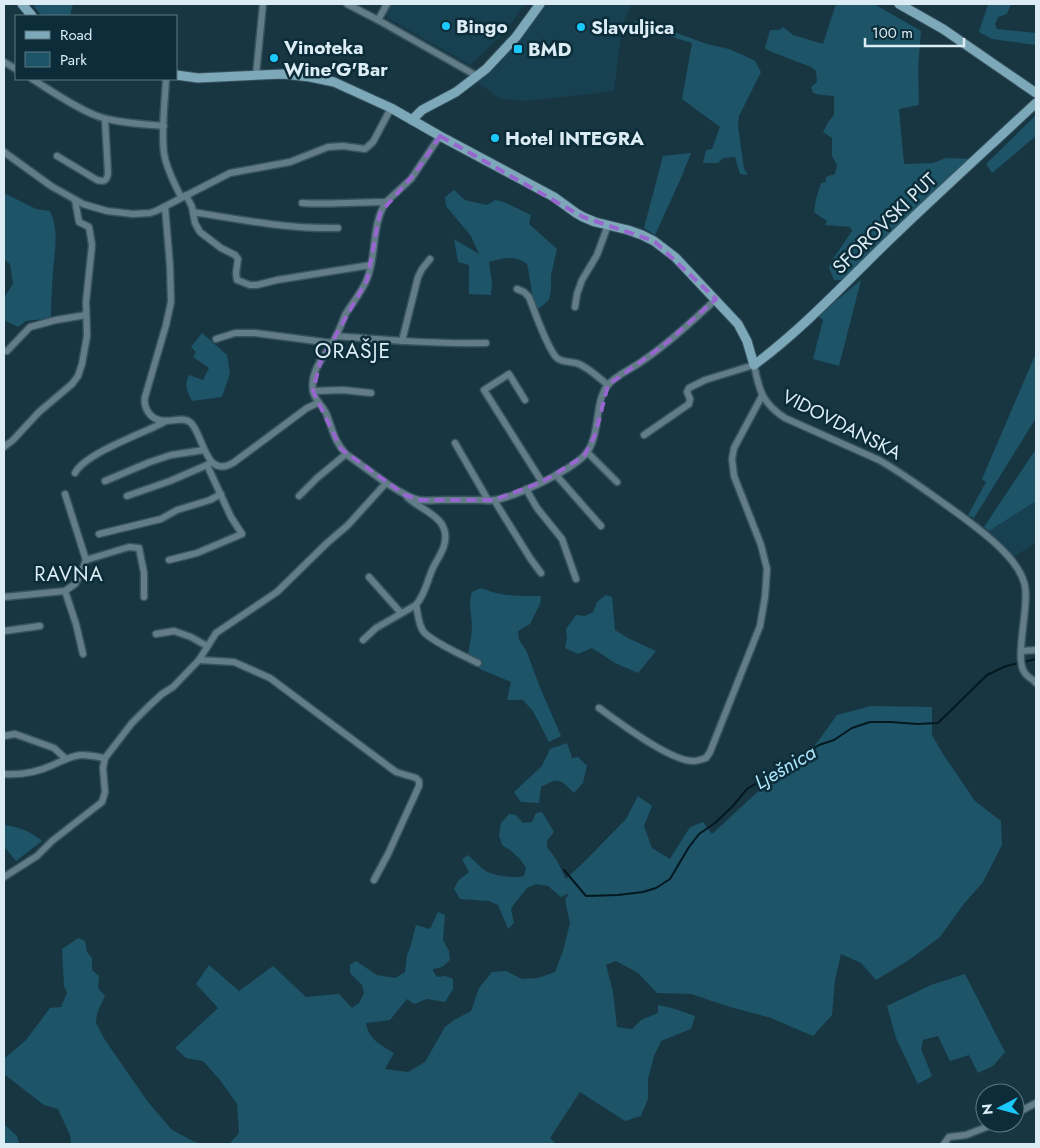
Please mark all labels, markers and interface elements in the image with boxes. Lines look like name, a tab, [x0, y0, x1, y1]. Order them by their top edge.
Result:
place label: Bingo	[456, 13, 508, 40]
place label: Slavuljica	[591, 14, 674, 41]
legend	[15, 15, 178, 80]
scale bar	[865, 15, 964, 47]
marker: Bingo	[440, 20, 452, 32]
marker: Slavuljica	[575, 21, 587, 33]
text: 100 m	[872, 22, 913, 44]
text: Road	[60, 24, 92, 46]
place label: Vinoteka Wine'G'Bar	[283, 34, 388, 83]
place label: BMD	[528, 36, 572, 63]
marker: BMD	[512, 43, 524, 55]
text: Park	[60, 49, 87, 71]
marker: Vinoteka Wine'G'Bar	[268, 52, 280, 64]
place label: Hotel INTEGRA	[505, 125, 644, 152]
marker: Hotel INTEGRA	[489, 132, 501, 144]
street label: SFOROVSKI PUT	[826, 167, 942, 280]
district label: ORAŠJE	[315, 336, 391, 366]
street label: VIDOVDANSKA	[778, 383, 906, 466]
district label: RAVNA	[34, 560, 104, 589]
water label: Lješnica	[749, 738, 822, 797]
north arrow	[975, 1083, 1025, 1133]
text: N	[977, 1103, 998, 1116]

